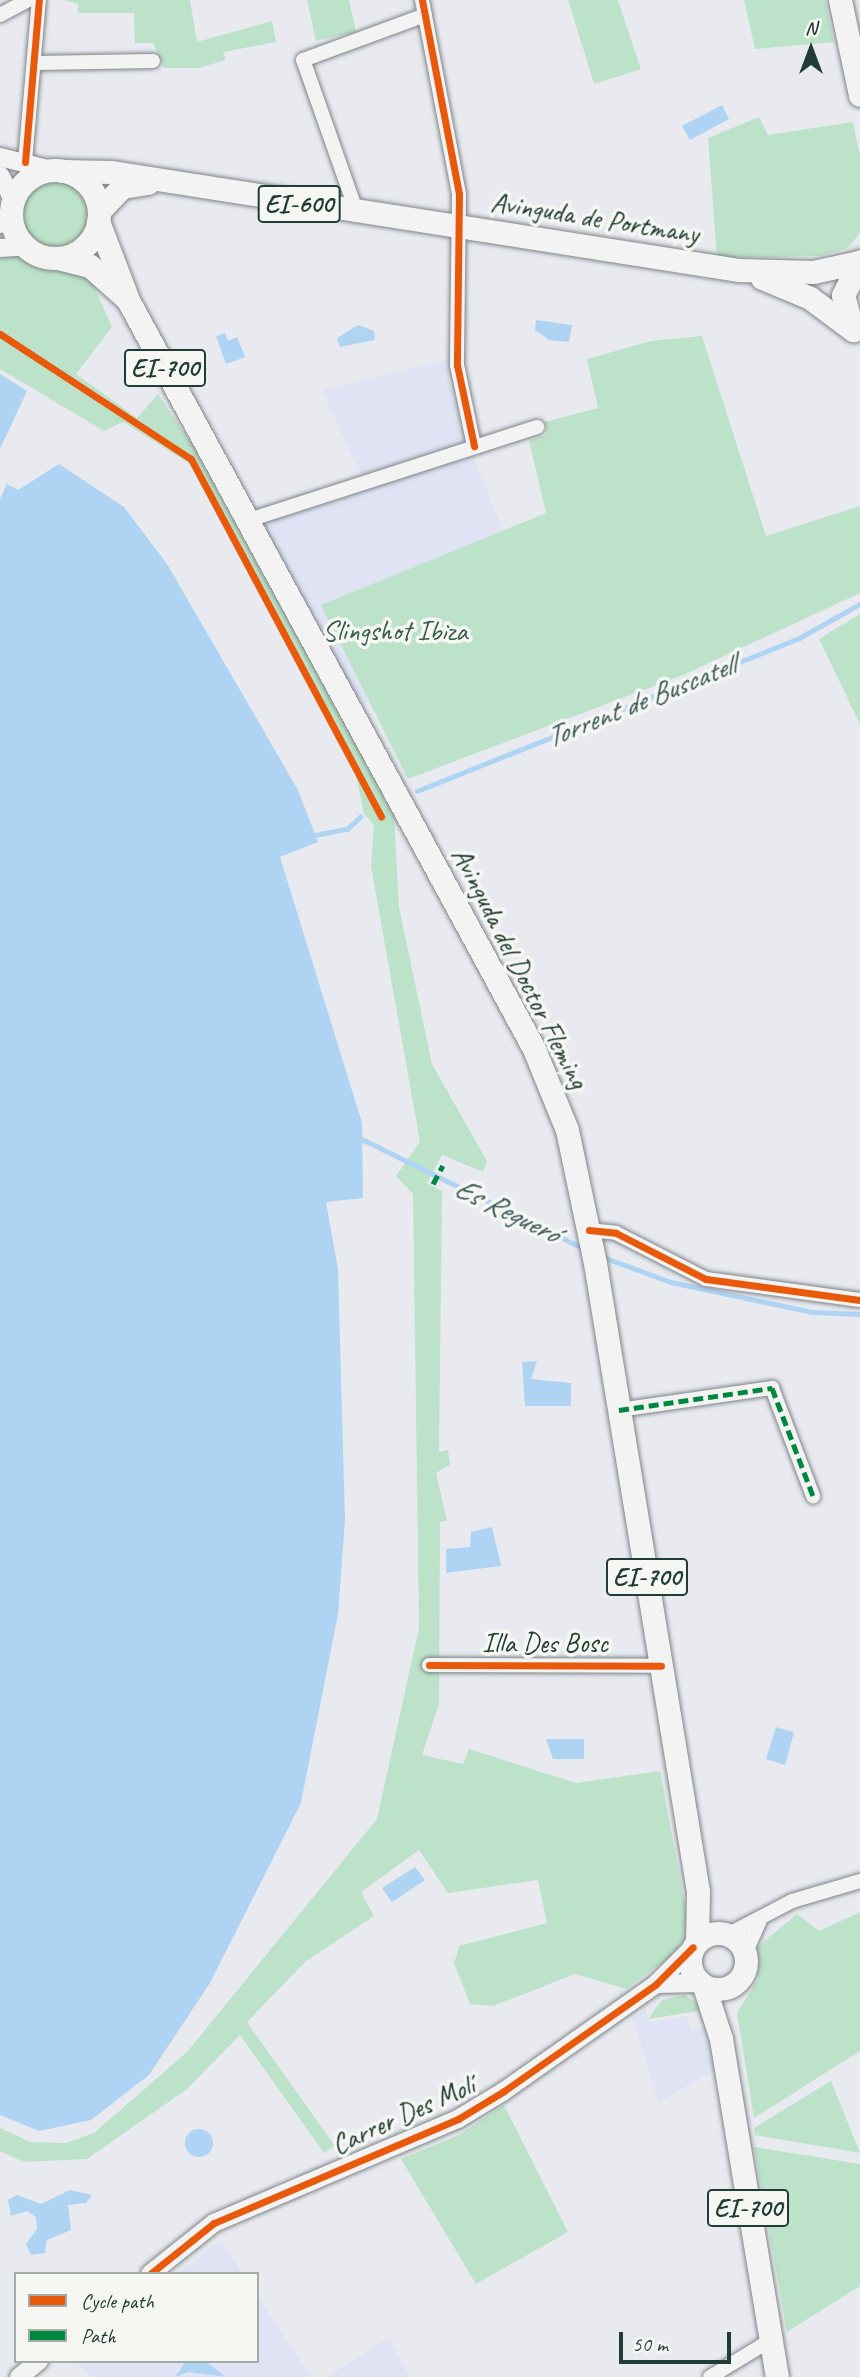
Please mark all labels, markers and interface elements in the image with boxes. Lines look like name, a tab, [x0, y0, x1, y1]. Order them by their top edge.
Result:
north arrow	[776, 14, 846, 84]
text: N	[805, 16, 817, 40]
road number: EI-600	[257, 182, 341, 226]
street label: Avinguda de Portmany	[490, 185, 700, 251]
road number: EI-700	[123, 346, 207, 390]
park label: Slingshot Ibiza	[323, 614, 467, 648]
water label: Torrent de Buscatell	[540, 647, 740, 755]
street label: Avinguda del Doctor Fleming	[444, 842, 596, 1094]
water label: Es Regueró	[449, 1169, 565, 1251]
road number: EI-700	[605, 1554, 689, 1600]
street label: Illa Des Bosc	[482, 1626, 608, 1660]
street label: Carrer Des Molí	[326, 2068, 480, 2162]
road number: EI-700	[706, 2186, 790, 2230]
legend	[14, 2272, 259, 2363]
text: Cycle path	[81, 2288, 154, 2314]
scale bar	[622, 2318, 734, 2362]
text: Path	[81, 2323, 116, 2349]
text: 50 m	[632, 2331, 668, 2357]

